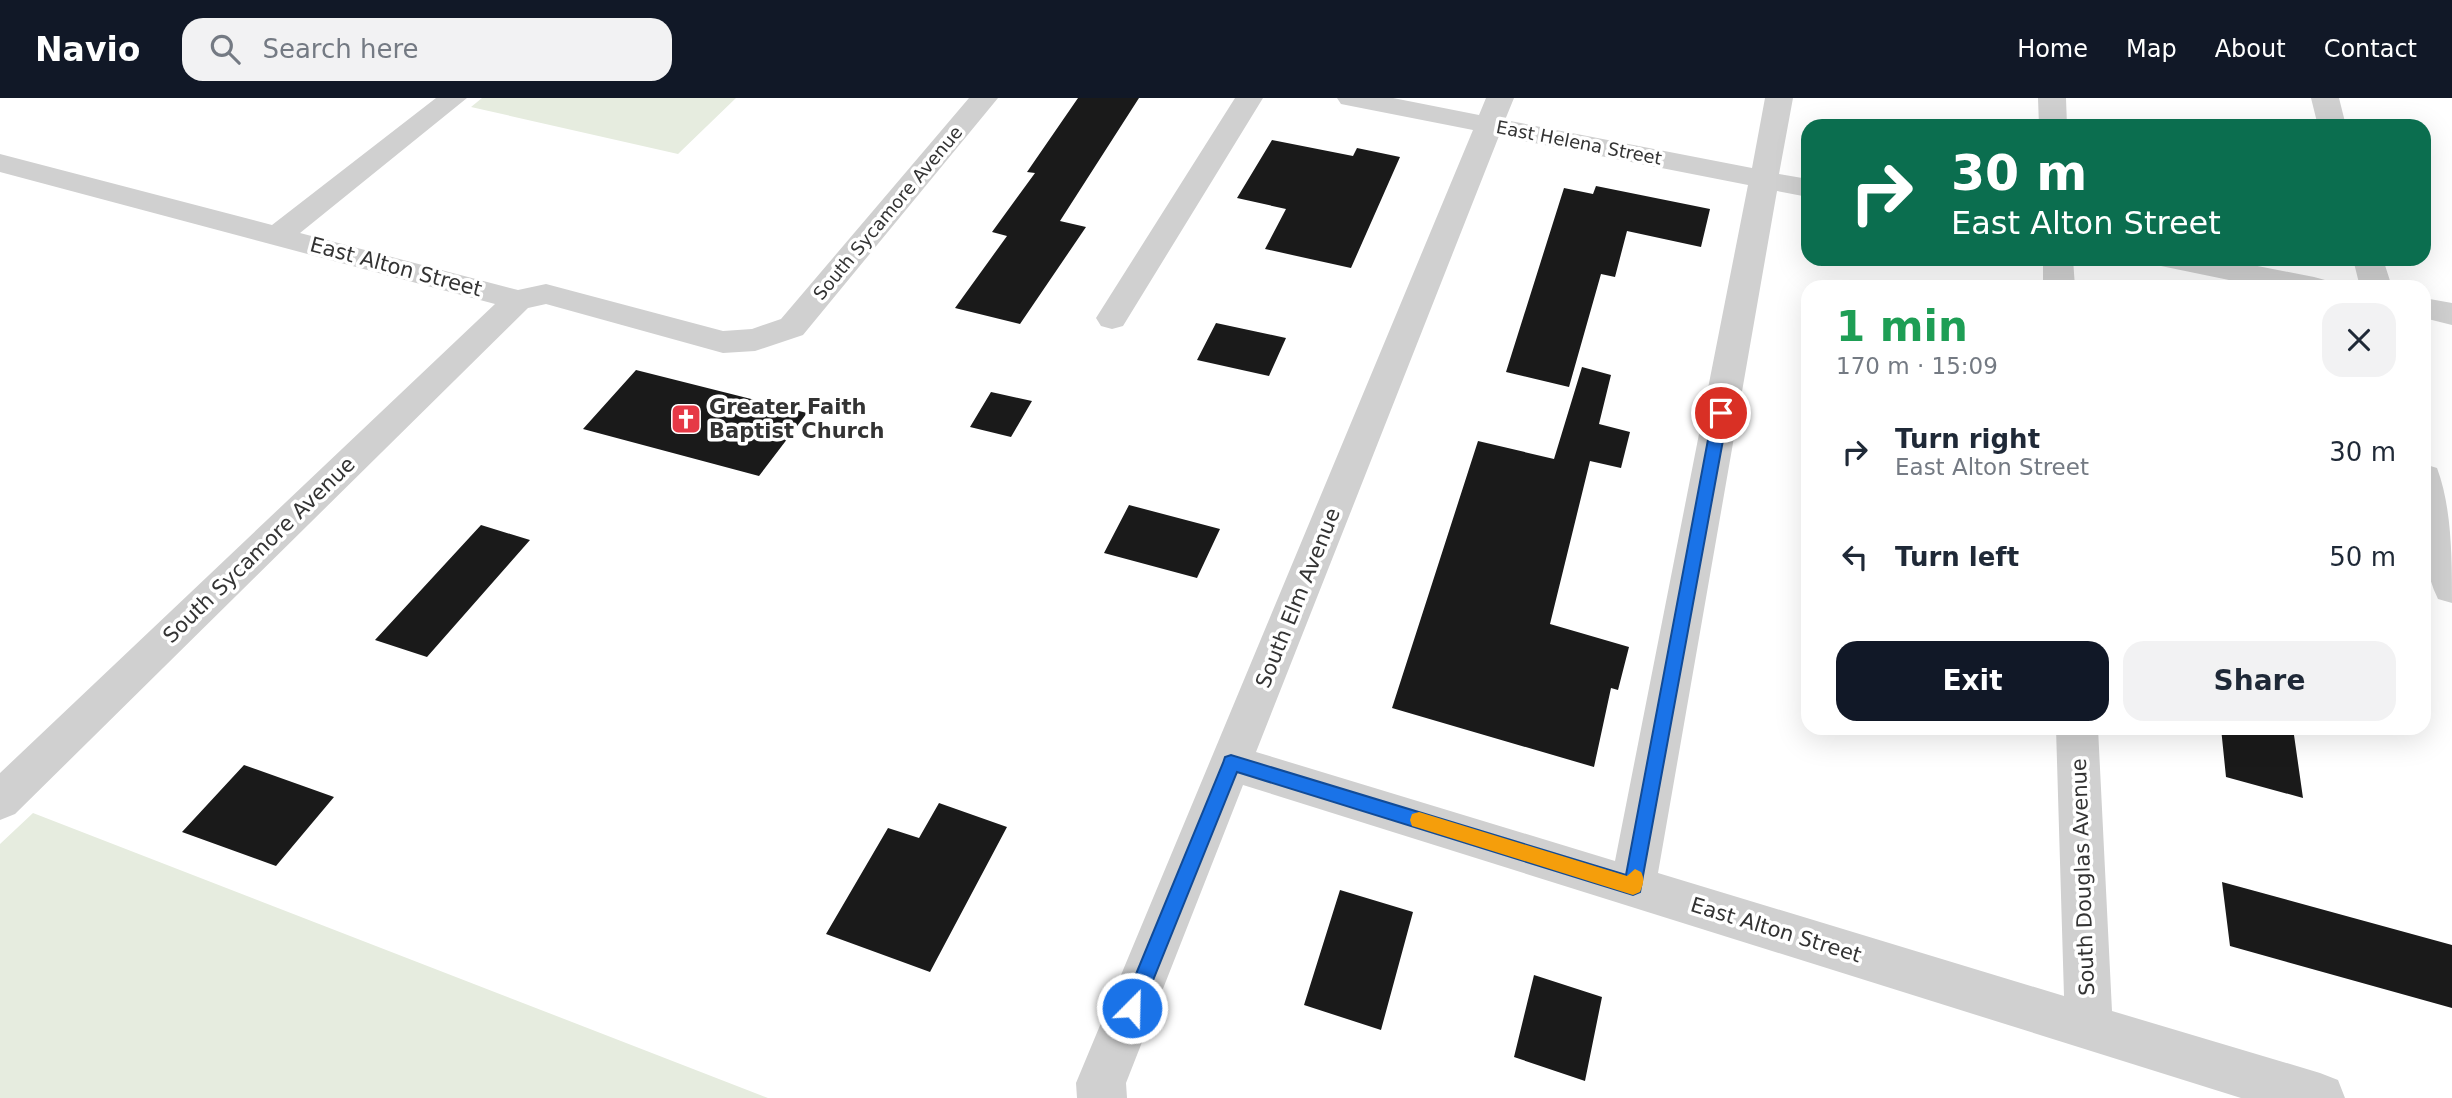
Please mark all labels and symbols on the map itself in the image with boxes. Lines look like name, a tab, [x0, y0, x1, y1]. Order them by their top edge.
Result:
street label: East Helena Street	[1495, 116, 1664, 169]
street label: South Sycamore Avenue	[809, 122, 966, 304]
street label: East Alton Street	[307, 232, 485, 302]
pin	[1691, 383, 1751, 443]
place label: Greater Faith Baptist Church	[709, 395, 884, 443]
church icon: Greater Faith Baptist Church	[669, 402, 703, 436]
street label: South Sycamore Avenue	[158, 452, 360, 648]
street label: South Elm Avenue	[1251, 505, 1345, 691]
street label: South Douglas Avenue	[2067, 758, 2099, 996]
street label: East Alton Street	[1688, 893, 1864, 967]
position arrow	[1095, 971, 1169, 1045]

